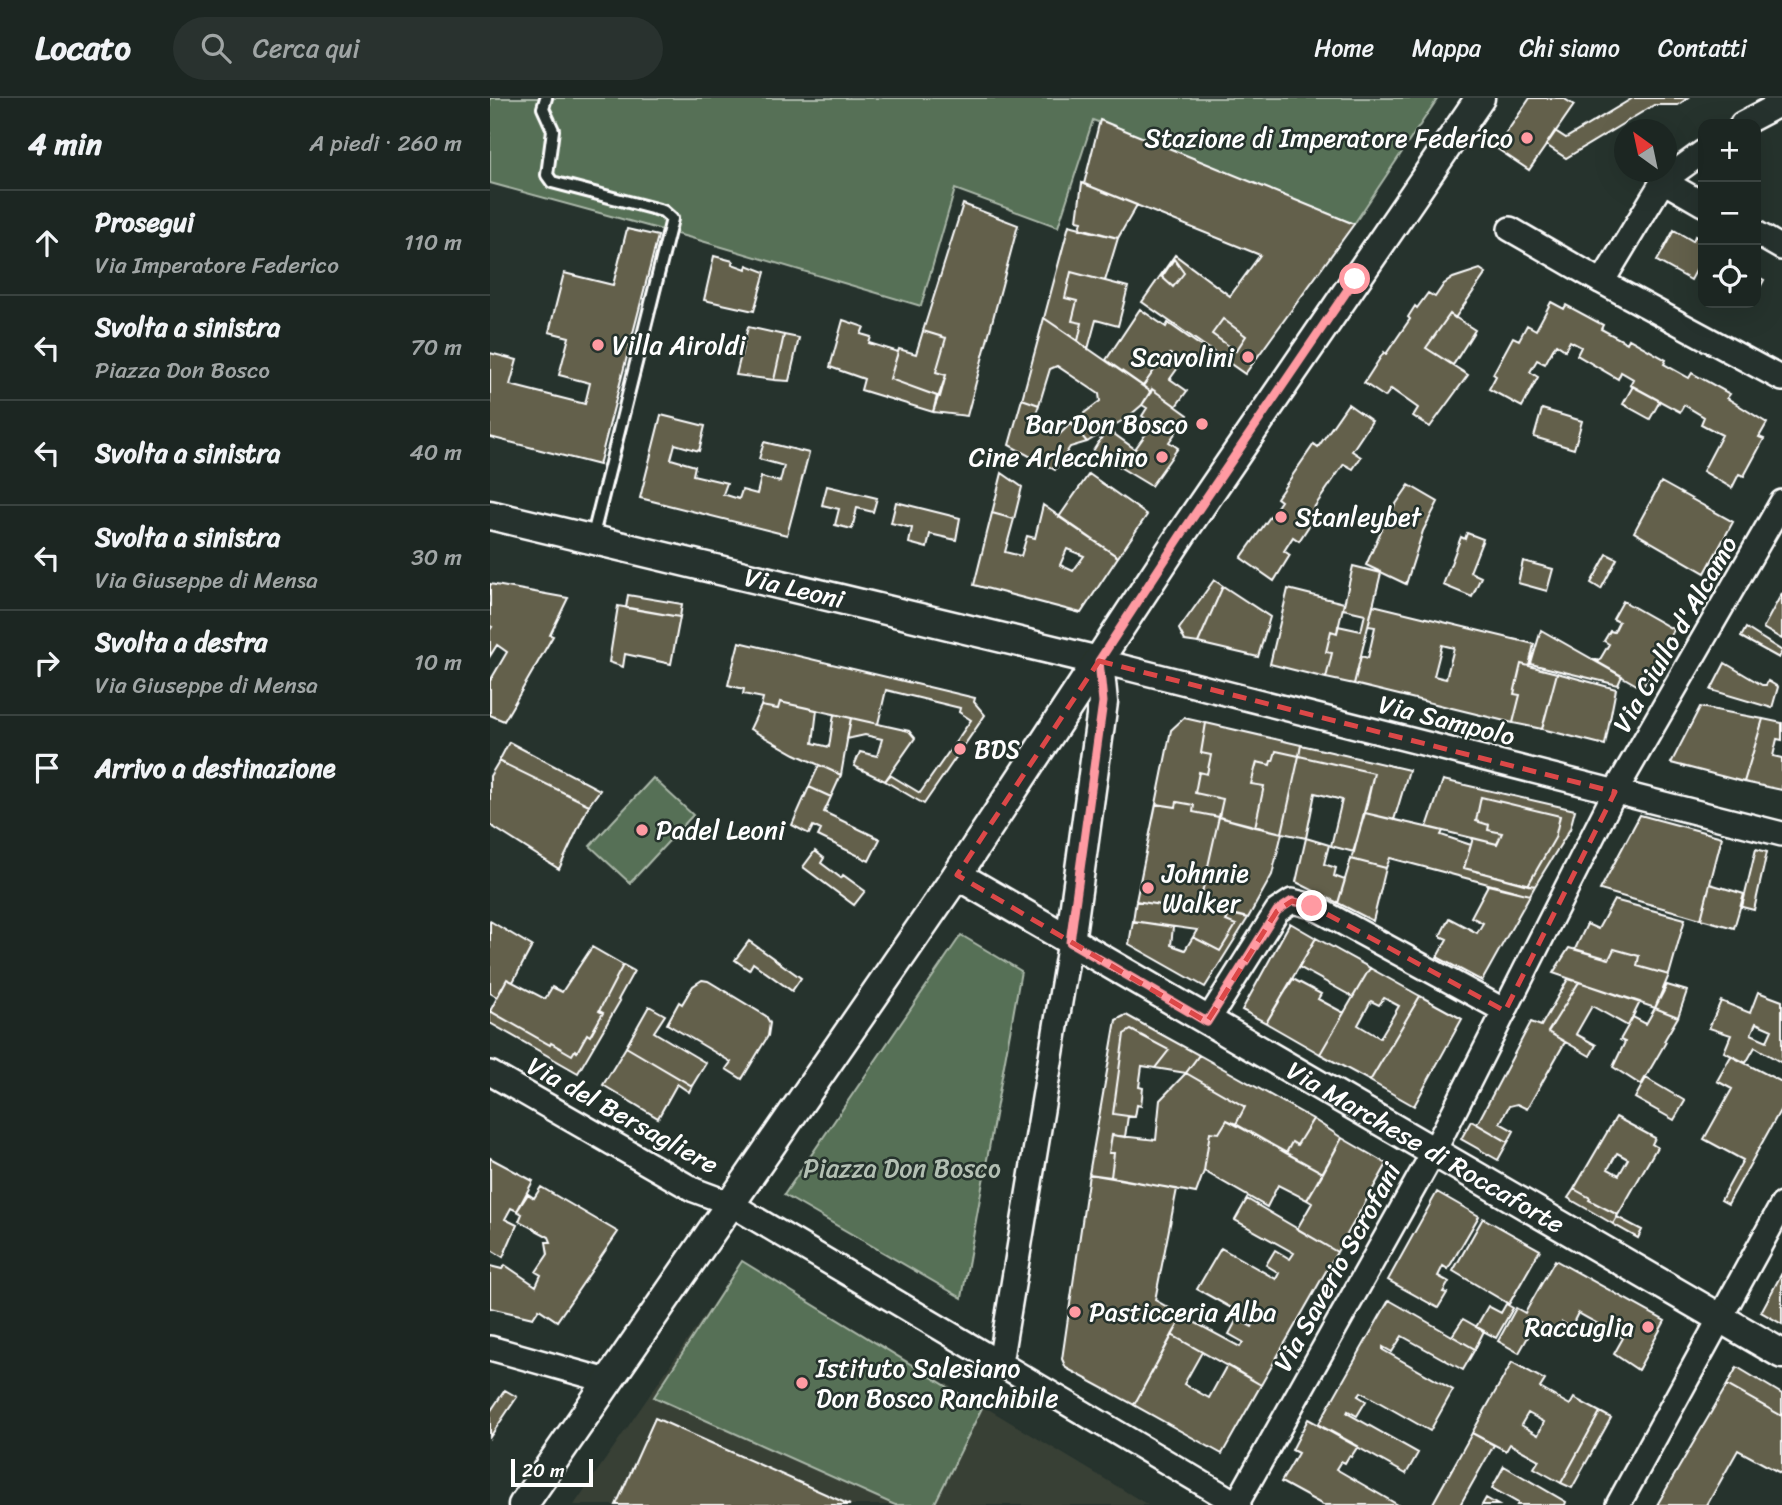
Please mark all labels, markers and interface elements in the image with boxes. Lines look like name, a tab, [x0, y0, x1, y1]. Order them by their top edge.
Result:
search box	[173, 17, 663, 80]
text: Locato	[35, 19, 131, 77]
text: Cerca qui	[253, 25, 360, 71]
text: Home	[1314, 27, 1374, 69]
text: Mappa	[1412, 27, 1481, 69]
text: Chi siamo	[1519, 27, 1620, 69]
text: Contatti	[1658, 27, 1747, 69]
icon: search	[197, 29, 235, 67]
place label: Stazione di Imperatore Federico	[1145, 115, 1513, 161]
text: 4 min	[28, 117, 102, 171]
north arrow	[1614, 119, 1677, 182]
map controls	[1698, 119, 1761, 308]
button: +	[1698, 119, 1761, 182]
text: A piedi · 260 m	[310, 123, 462, 164]
marker: Stazione di Imperatore Federico	[1519, 130, 1535, 146]
button: −	[1698, 182, 1761, 245]
text: Prosegui	[95, 199, 194, 245]
text: 110 m	[404, 222, 462, 263]
icon: ahead	[28, 224, 66, 262]
text: Via Imperatore Federico	[95, 245, 339, 286]
button: locate	[1698, 245, 1761, 308]
route start	[1339, 263, 1370, 294]
text: Svolta a sinistra	[95, 304, 280, 350]
place label: Villa Airoldi	[612, 322, 746, 368]
text: 70 m	[411, 327, 462, 368]
icon: left	[28, 329, 66, 367]
place label: Scavolini	[1131, 334, 1235, 380]
marker: Villa Airoldi	[590, 337, 606, 353]
marker: Scavolini	[1240, 349, 1256, 365]
text: Piazza Don Bosco	[95, 350, 270, 391]
place label: Bar Don Bosco	[1025, 401, 1188, 447]
marker: Bar Don Bosco	[1194, 416, 1210, 432]
text: Svolta a sinistra	[95, 430, 280, 476]
text: 40 m	[409, 432, 462, 473]
icon: left	[28, 434, 66, 472]
place label: Cine Arlecchino	[969, 434, 1148, 480]
marker: Cine Arlecchino	[1154, 449, 1170, 465]
place label: Stanleybet	[1295, 494, 1422, 540]
marker: Stanleybet	[1273, 509, 1289, 525]
text: Svolta a sinistra	[95, 514, 280, 560]
street label: Via Ciullo d'Alcamo	[1600, 527, 1750, 741]
text: 30 m	[411, 537, 462, 578]
icon: left	[28, 539, 66, 577]
street label: Via Leoni	[740, 554, 850, 622]
text: Via Giuseppe di Mensa	[95, 560, 318, 601]
text: Svolta a destra	[95, 619, 267, 665]
text: 10 m	[414, 642, 462, 683]
icon: right	[28, 644, 66, 682]
text: Via Giuseppe di Mensa	[95, 665, 318, 706]
street label: Via Sampolo	[1374, 681, 1520, 759]
place label: BDS	[974, 726, 1020, 772]
marker: BDS	[952, 741, 968, 757]
text: Arrivo a destinazione	[95, 745, 336, 791]
icon: arrive	[28, 749, 66, 787]
place label: Padel Leoni	[656, 807, 786, 853]
marker: Padel Leoni	[634, 822, 650, 838]
place label: Johnnie Walker	[1161, 850, 1249, 926]
marker: Johnnie Walker	[1140, 880, 1156, 896]
route end	[1296, 890, 1327, 921]
street label: Via del Bersagliere	[519, 1043, 727, 1187]
street label: Via Marchese di Roccaforte	[1278, 1048, 1574, 1246]
park label: Piazza Don Bosco	[803, 1145, 1001, 1191]
street label: Via Saverio Scrofani	[1260, 1153, 1414, 1380]
place label: Pasticceria Alba	[1089, 1289, 1276, 1335]
marker: Pasticceria Alba	[1067, 1304, 1083, 1320]
place label: Raccuglia	[1525, 1304, 1634, 1350]
marker: Raccuglia	[1640, 1319, 1656, 1335]
place label: Istituto Salesiano Don Bosco Ranchibile	[815, 1345, 1059, 1421]
marker: Istituto Salesiano Don Bosco Ranchibile	[794, 1375, 810, 1391]
text: 20 m	[522, 1454, 565, 1487]
scale bar	[511, 1456, 593, 1488]

